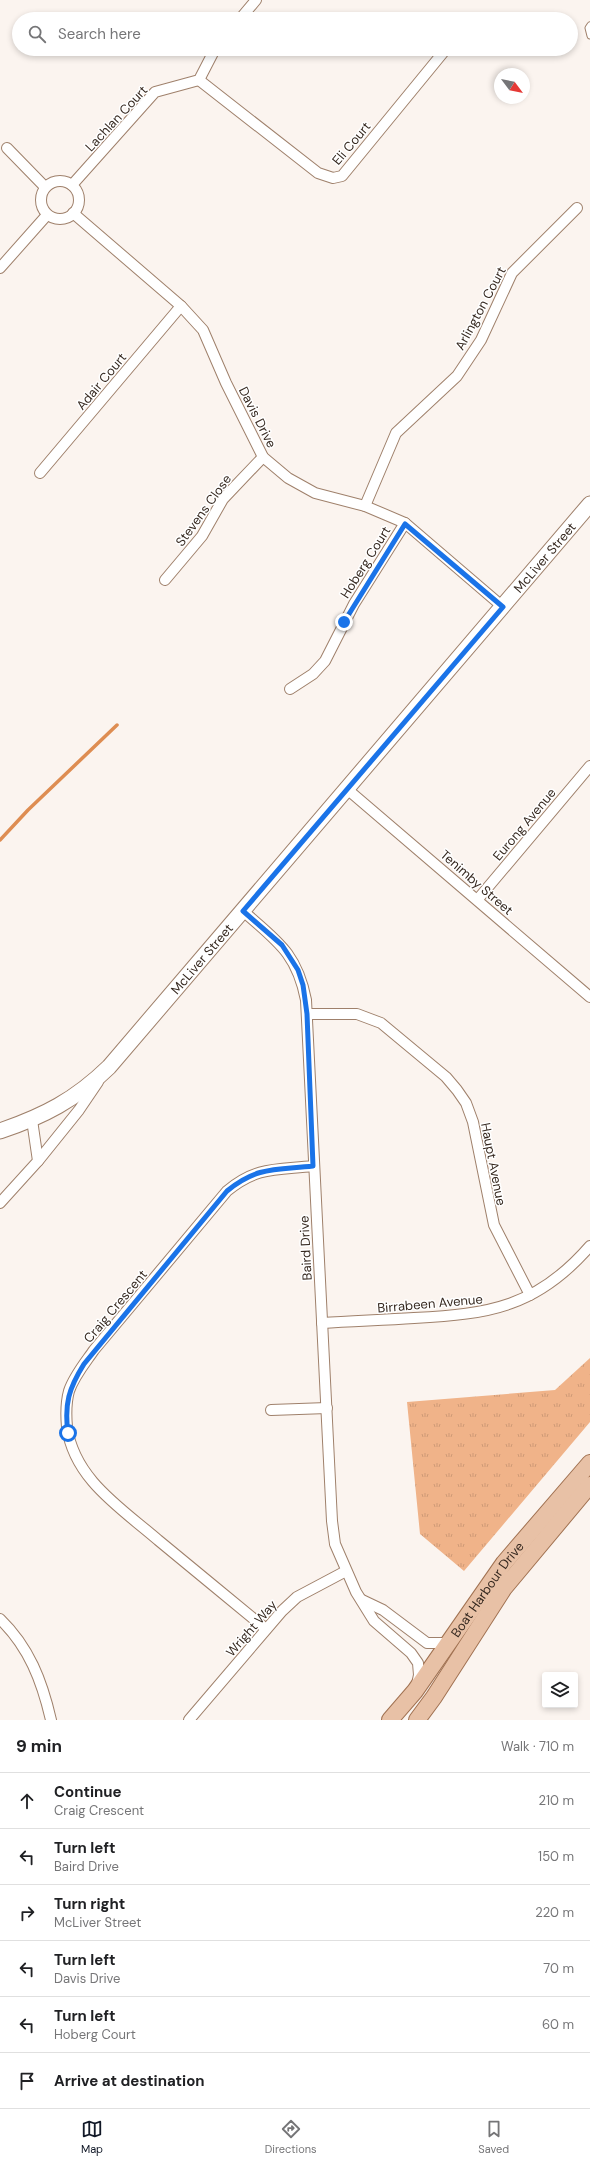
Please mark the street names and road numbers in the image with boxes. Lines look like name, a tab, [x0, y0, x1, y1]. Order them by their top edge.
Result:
street label: Lachlan Court	[81, 82, 151, 155]
street label: Eli Court	[328, 118, 374, 168]
street label: Arlington Court	[451, 264, 510, 353]
street label: Adair Court	[73, 349, 130, 413]
street label: Davis Drive	[235, 384, 280, 451]
street label: Stevens Close	[172, 471, 235, 550]
street label: McLiver Street	[510, 519, 580, 596]
street label: Hoberg Court	[337, 523, 394, 601]
street label: Eurong Avenue	[489, 785, 560, 864]
street label: Tenimby Street	[437, 846, 517, 919]
street label: McLiver Street	[167, 920, 237, 998]
street label: Haupt Avenue	[477, 1121, 510, 1207]
street label: Baird Drive	[295, 1215, 316, 1281]
street label: Craig Crescent	[80, 1266, 151, 1346]
street label: Birrabeen Avenue	[377, 1290, 483, 1317]
street label: Boat Harbour Drive	[447, 1538, 528, 1641]
street label: Wright Way	[222, 1596, 281, 1660]

